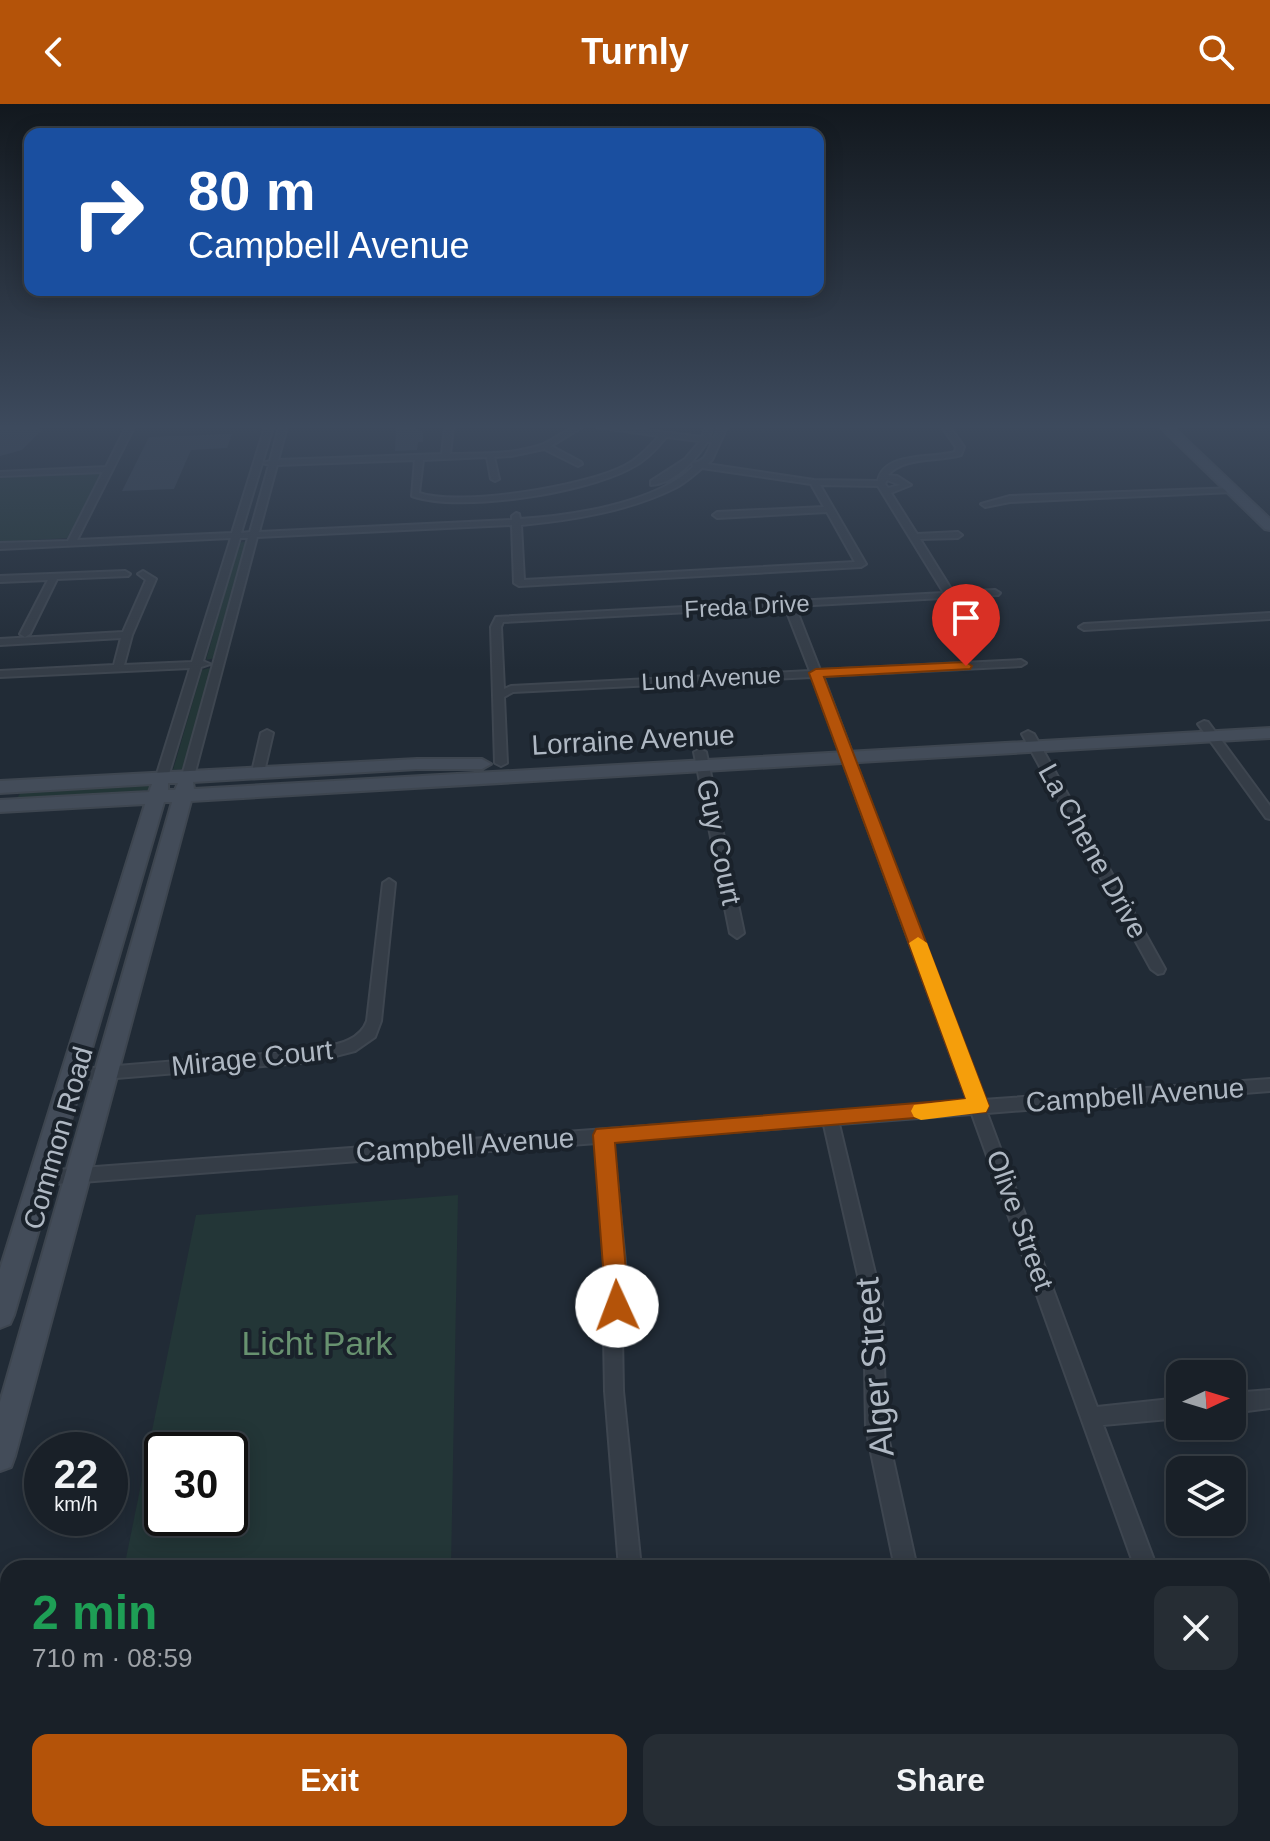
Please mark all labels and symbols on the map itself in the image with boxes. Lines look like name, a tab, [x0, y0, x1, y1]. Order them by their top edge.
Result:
pin	[932, 584, 1000, 666]
street label: Freda Drive	[684, 589, 810, 623]
street label: Lund Avenue	[641, 661, 781, 695]
street label: Lorraine Avenue	[531, 719, 735, 761]
street label: La Chene Drive	[1032, 758, 1154, 944]
street label: Guy Court	[691, 776, 747, 908]
street label: Mirage Court	[170, 1034, 334, 1082]
street label: Common Road	[17, 1043, 99, 1233]
street label: Campbell Avenue	[1025, 1072, 1245, 1118]
street label: Campbell Avenue	[355, 1122, 575, 1168]
street label: Olive Street	[980, 1146, 1060, 1294]
position arrow	[575, 1264, 659, 1348]
street label: Alger Street	[847, 1275, 901, 1458]
park label: Licht Park	[241, 1324, 394, 1362]
north arrow	[1166, 1360, 1246, 1440]
speed limit sign: 30	[144, 1432, 248, 1536]

